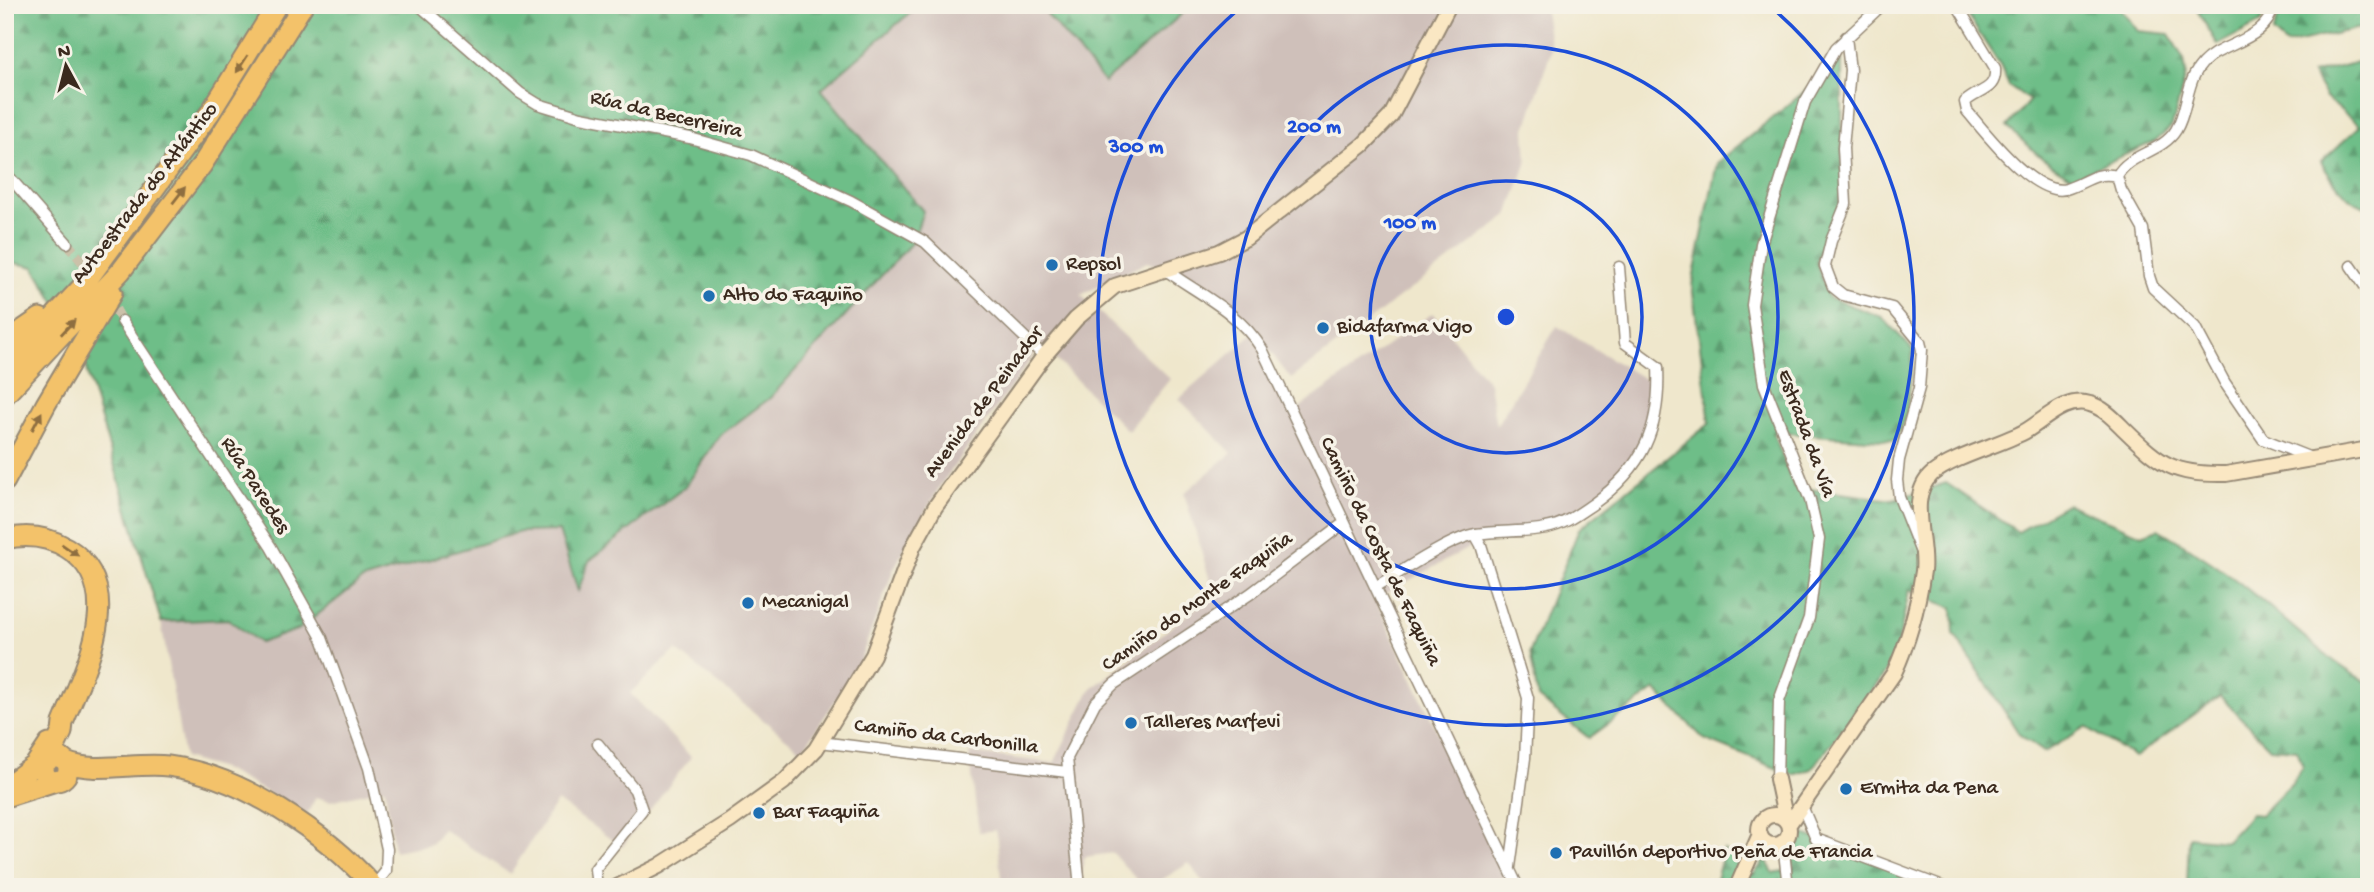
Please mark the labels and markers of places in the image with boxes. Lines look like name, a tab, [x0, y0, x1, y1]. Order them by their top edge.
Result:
place label: Repsol	[1066, 253, 1121, 278]
marker: Repsol	[1044, 257, 1060, 273]
place label: Alto do Faquiño	[723, 284, 863, 309]
marker: Alto do Faquiño	[701, 288, 717, 304]
centre of rings	[1494, 305, 1518, 329]
place label: Bidafarma Vigo	[1336, 316, 1472, 341]
marker: Bidafarma Vigo	[1315, 320, 1331, 336]
place label: Mecanigal	[762, 591, 849, 616]
marker: Mecanigal	[740, 595, 756, 611]
place label: Talleres Marfevi	[1144, 711, 1281, 736]
marker: Talleres Marfevi	[1123, 715, 1139, 731]
place label: Ermita da Pena	[1860, 777, 2000, 802]
marker: Ermita da Pena	[1838, 781, 1854, 797]
place label: Bar Faquiña	[772, 801, 880, 826]
marker: Bar Faquiña	[751, 805, 767, 821]
place label: Pavillón deportivo Peña de Francia	[1569, 841, 1874, 866]
marker: Pavillón deportivo Peña de Francia	[1548, 845, 1564, 861]

